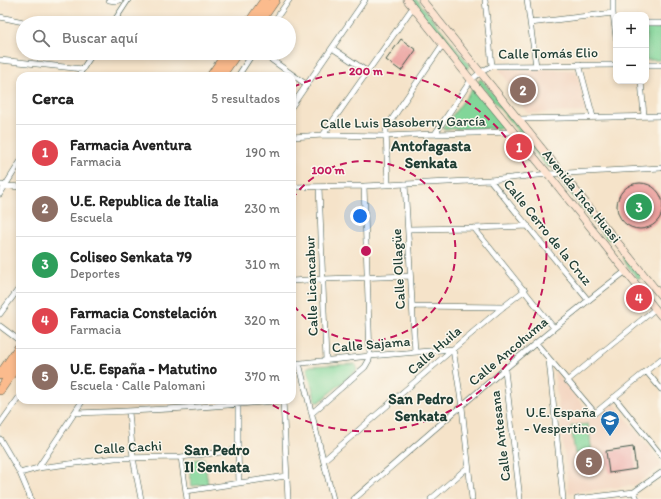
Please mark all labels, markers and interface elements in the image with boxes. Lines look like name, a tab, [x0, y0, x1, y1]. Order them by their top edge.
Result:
map controls	[613, 12, 649, 84]
button: +	[613, 12, 649, 48]
search box	[16, 16, 296, 60]
icon: search	[30, 27, 52, 49]
text: Buscar aquí	[62, 29, 138, 47]
street label: Calle Tomás Elio	[498, 44, 598, 63]
button: −	[613, 48, 649, 84]
text: 200 m	[349, 64, 384, 78]
pin: 2	[510, 75, 536, 105]
text: Cerca	[32, 88, 74, 108]
text: 5 resultados	[211, 91, 280, 106]
street label: Calle Luis Basoberry García	[320, 113, 487, 132]
pin: 1	[506, 132, 532, 162]
text: Farmacia Aventura	[70, 136, 192, 154]
district label: Antofagasta Senkata	[390, 137, 471, 172]
text: 1	[42, 145, 48, 160]
text: 190 m	[245, 145, 280, 160]
street label: Avenida Inca Huasi	[539, 146, 625, 247]
text: Farmacia	[70, 154, 121, 169]
text: 100 m	[311, 163, 345, 177]
street label: Calle Cerro de la Cruz	[500, 176, 596, 289]
text: U.E. Republica de Italia	[70, 192, 218, 210]
pin: 3	[626, 192, 652, 222]
text: 2	[42, 201, 48, 216]
text: 230 m	[244, 201, 280, 216]
your location	[350, 206, 370, 226]
text: Escuela	[70, 210, 113, 225]
street label: Calle Ollagüe	[388, 228, 409, 310]
street label: Calle Licancabur	[301, 235, 322, 336]
centre of rings	[359, 244, 373, 258]
text: Coliseo Senkata 79	[70, 248, 192, 266]
text: 3	[41, 257, 49, 272]
text: 310 m	[245, 257, 280, 272]
text: Deportes	[70, 266, 120, 281]
pin: 4	[626, 283, 652, 313]
text: Farmacia Constelación	[70, 304, 217, 322]
text: 4	[41, 313, 49, 328]
text: 320 m	[244, 313, 280, 328]
street label: Calle Ancohuma	[465, 313, 551, 389]
text: Farmacia	[70, 322, 121, 337]
street label: Calle Huila	[404, 322, 465, 378]
street label: Calle Sajama	[331, 333, 411, 356]
text: U.E. España - Matutino	[70, 360, 217, 378]
text: 5	[42, 369, 48, 384]
text: 370 m	[245, 369, 280, 384]
text: Escuela · Calle Palomani	[70, 378, 205, 393]
street label: Calle Antesana	[486, 389, 514, 482]
district label: San Pedro Senkata	[388, 390, 454, 425]
place label: U.E. España - Vespertino	[524, 404, 596, 437]
school or university icon: U.E. España - Vespertino	[599, 409, 621, 437]
street label: Calle Cachi	[94, 437, 162, 458]
district label: San Pedro II Senkata	[184, 441, 250, 476]
pin: 5	[576, 447, 602, 477]

